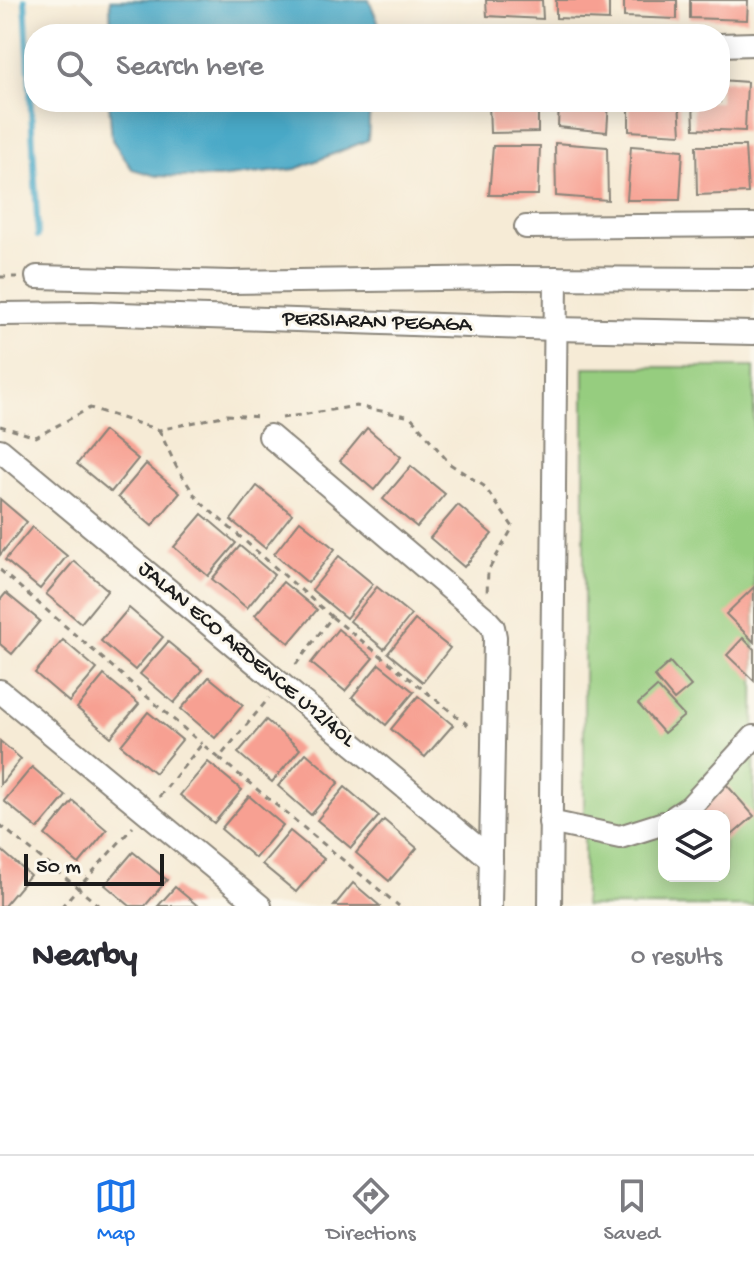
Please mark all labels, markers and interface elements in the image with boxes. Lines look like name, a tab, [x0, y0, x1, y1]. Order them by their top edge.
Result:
search box	[24, 24, 730, 112]
icon: search	[52, 46, 96, 90]
text: Search here	[116, 51, 264, 86]
street label: PERSIARAN PEGAGA	[281, 307, 473, 339]
street label: JALAN ECO ARDENCE U12/40L	[132, 556, 361, 754]
map controls	[658, 810, 730, 882]
button: layers	[658, 810, 730, 882]
scale bar	[24, 850, 164, 886]
text: 50 m	[36, 855, 81, 881]
text: Nearby	[32, 938, 137, 978]
text: 0 results	[631, 943, 722, 974]
tab: Map	[94, 1174, 138, 1248]
tab: Directions	[326, 1174, 416, 1248]
tab: Saved	[604, 1174, 660, 1248]

